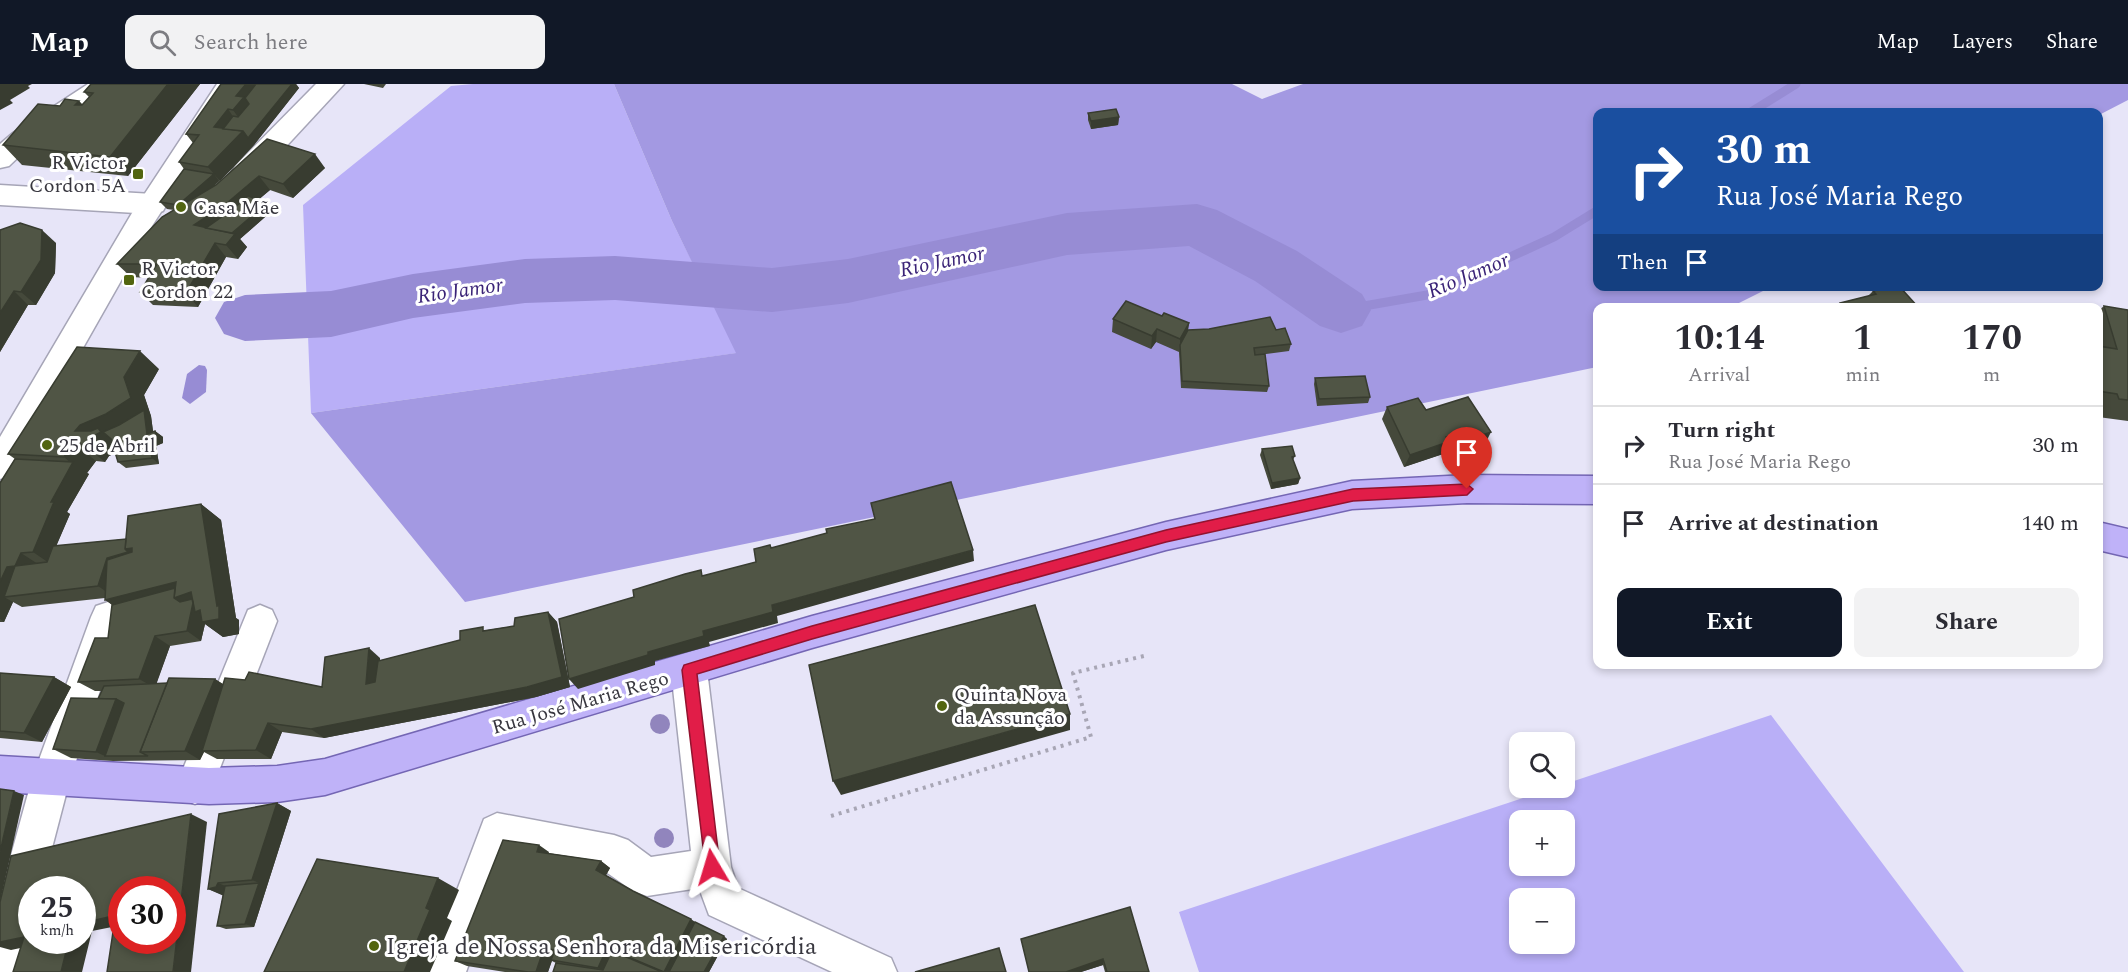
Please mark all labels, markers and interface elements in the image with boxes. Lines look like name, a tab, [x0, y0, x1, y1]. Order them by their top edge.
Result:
search box	[125, 15, 545, 69]
text: Map	[30, 21, 89, 64]
icon: search	[146, 26, 179, 59]
text: Search here	[194, 26, 308, 59]
text: Map	[1877, 26, 1919, 58]
text: Layers	[1952, 26, 2013, 58]
text: Share	[2046, 26, 2098, 58]
text: 30 m	[1716, 119, 1811, 182]
icon: right	[1617, 132, 1695, 210]
place label: R Victor Cordon 5A	[29, 148, 126, 201]
marker: R Victor Cordon 5A	[131, 167, 145, 181]
text: Rua José Maria Rego	[1716, 176, 1963, 218]
place label: Casa Mãe	[193, 193, 279, 223]
marker: Casa Mãe	[174, 200, 188, 214]
water label: Rio Jamor	[897, 237, 988, 287]
water label: Rio Jamor	[1423, 244, 1515, 307]
text: Then	[1617, 246, 1668, 279]
icon: arrive	[1680, 246, 1713, 279]
place label: R Victor Cordon 22	[141, 254, 233, 307]
water label: Rio Jamor	[415, 269, 506, 313]
marker: R Victor Cordon 22	[122, 273, 136, 287]
text: 10:14	[1674, 311, 1764, 366]
text: 1	[1853, 311, 1873, 366]
text: 170	[1961, 311, 2022, 366]
text: Arrival	[1688, 360, 1750, 390]
text: min	[1845, 360, 1880, 390]
text: m	[1983, 360, 2000, 390]
text: Turn right	[1668, 414, 1775, 447]
pin	[1441, 427, 1492, 489]
icon: right	[1617, 429, 1650, 462]
text: 30 m	[2033, 429, 2079, 462]
place label: 25 de Abril	[59, 431, 156, 461]
icon: arrive	[1450, 436, 1483, 469]
marker: 25 de Abril	[40, 438, 54, 452]
text: Rua José Maria Rego	[1668, 447, 1851, 477]
icon: arrive	[1617, 507, 1650, 540]
text: Arrive at destination	[1668, 507, 1879, 540]
text: 140 m	[2022, 507, 2079, 540]
button: Exit	[1617, 588, 1842, 657]
button: Share	[1854, 588, 2079, 657]
street label: Rua José Maria Rego	[488, 663, 672, 743]
place label: Quinta Nova da Assunção	[954, 680, 1067, 733]
marker: Quinta Nova da Assunção	[935, 699, 949, 713]
map controls	[1509, 732, 1575, 954]
button: search	[1509, 732, 1575, 798]
button: +	[1509, 810, 1575, 876]
position arrow	[680, 835, 744, 899]
speed limit sign: 30	[108, 876, 186, 954]
text: 25	[40, 885, 74, 931]
button: −	[1509, 888, 1575, 954]
text: km/h	[40, 919, 74, 942]
place label: Igreja de Nossa Senhora da Misericórdia	[386, 929, 817, 965]
marker: Igreja de Nossa Senhora da Misericórdia	[367, 939, 381, 953]

